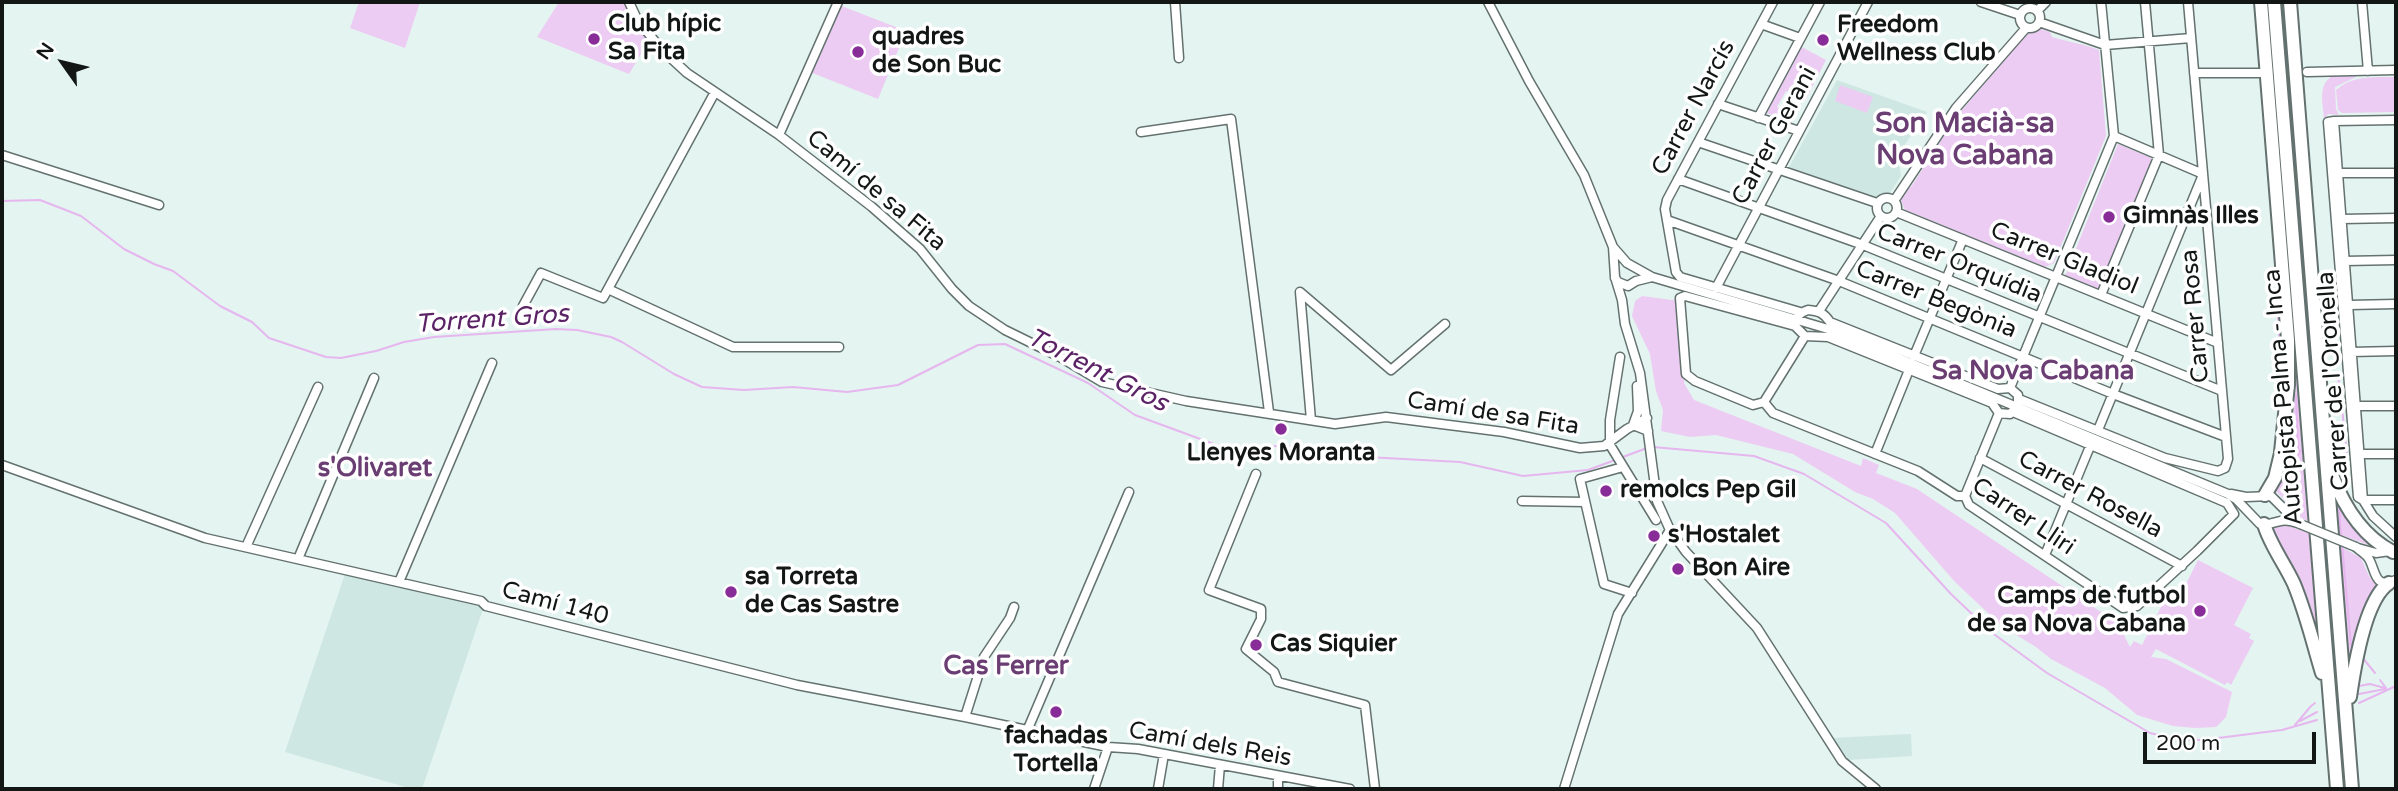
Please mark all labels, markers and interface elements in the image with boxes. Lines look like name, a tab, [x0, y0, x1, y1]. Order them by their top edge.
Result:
place label: Club hípic Sa Fita	[608, 11, 721, 67]
place label: Freedom Wellness Club	[1837, 12, 1996, 68]
place label: quadres de Son Buc	[872, 24, 1001, 80]
north arrow	[28, 28, 98, 98]
marker: Club hípic Sa Fita	[586, 31, 602, 47]
marker: Freedom Wellness Club	[1815, 32, 1831, 48]
street label: Carrer Narcís	[1646, 35, 1742, 181]
text: N	[32, 39, 59, 64]
marker: quadres de Son Buc	[850, 44, 866, 60]
street label: Carrer Gerani	[1727, 62, 1823, 210]
district label: Son Macià-sa Nova Cabana	[1875, 108, 2055, 174]
street label: Camí de sa Fita	[800, 124, 952, 258]
place label: Gimnàs Illes	[2123, 203, 2259, 231]
marker: Gimnàs Illes	[2101, 209, 2117, 225]
street label: Carrer Gladiol	[1986, 216, 2142, 302]
street label: Carrer Orquídia	[1872, 218, 2046, 310]
street label: Carrer Rosa	[2176, 248, 2216, 384]
street label: Carrer Begònia	[1851, 255, 2021, 345]
street label: Autopista Palma - Inca	[2258, 267, 2310, 527]
street label: Carrer de l'Oronella	[2312, 270, 2356, 492]
water label: Torrent Gros	[414, 299, 570, 341]
water label: Torrent Gros	[1021, 322, 1173, 420]
district label: Sa Nova Cabana	[1932, 356, 2134, 388]
street label: Camí de sa Fita	[1405, 386, 1581, 442]
marker: Llenyes Moranta	[1273, 421, 1289, 437]
place label: Llenyes Moranta	[1187, 440, 1375, 468]
street label: Carrer Rosella	[2013, 445, 2167, 545]
district label: s'Olivaret	[318, 453, 432, 485]
street label: Carrer Lliri	[1966, 472, 2080, 562]
place label: remolcs Pep Gil	[1620, 477, 1796, 505]
marker: remolcs Pep Gil	[1598, 483, 1614, 499]
place label: s'Hostalet	[1668, 522, 1780, 550]
marker: s'Hostalet	[1646, 528, 1662, 544]
place label: Bon Aire	[1692, 555, 1790, 583]
marker: Bon Aire	[1670, 561, 1686, 577]
place label: sa Torreta de Cas Sastre	[745, 564, 899, 620]
street label: Camí 140	[498, 576, 612, 632]
place label: Camps de futbol de sa Nova Cabana	[1967, 583, 2186, 639]
marker: sa Torreta de Cas Sastre	[723, 584, 739, 600]
marker: Camps de futbol de sa Nova Cabana	[2192, 603, 2208, 619]
place label: Cas Siquier	[1270, 631, 1397, 659]
marker: Cas Siquier	[1248, 637, 1264, 653]
district label: Cas Ferrer	[943, 651, 1069, 683]
marker: fachadas Tortella	[1048, 704, 1064, 720]
street label: Camí dels Reis	[1126, 716, 1294, 774]
scale bar	[2146, 718, 2319, 762]
place label: fachadas Tortella	[1004, 723, 1108, 779]
text: 200 m	[2156, 731, 2220, 756]

